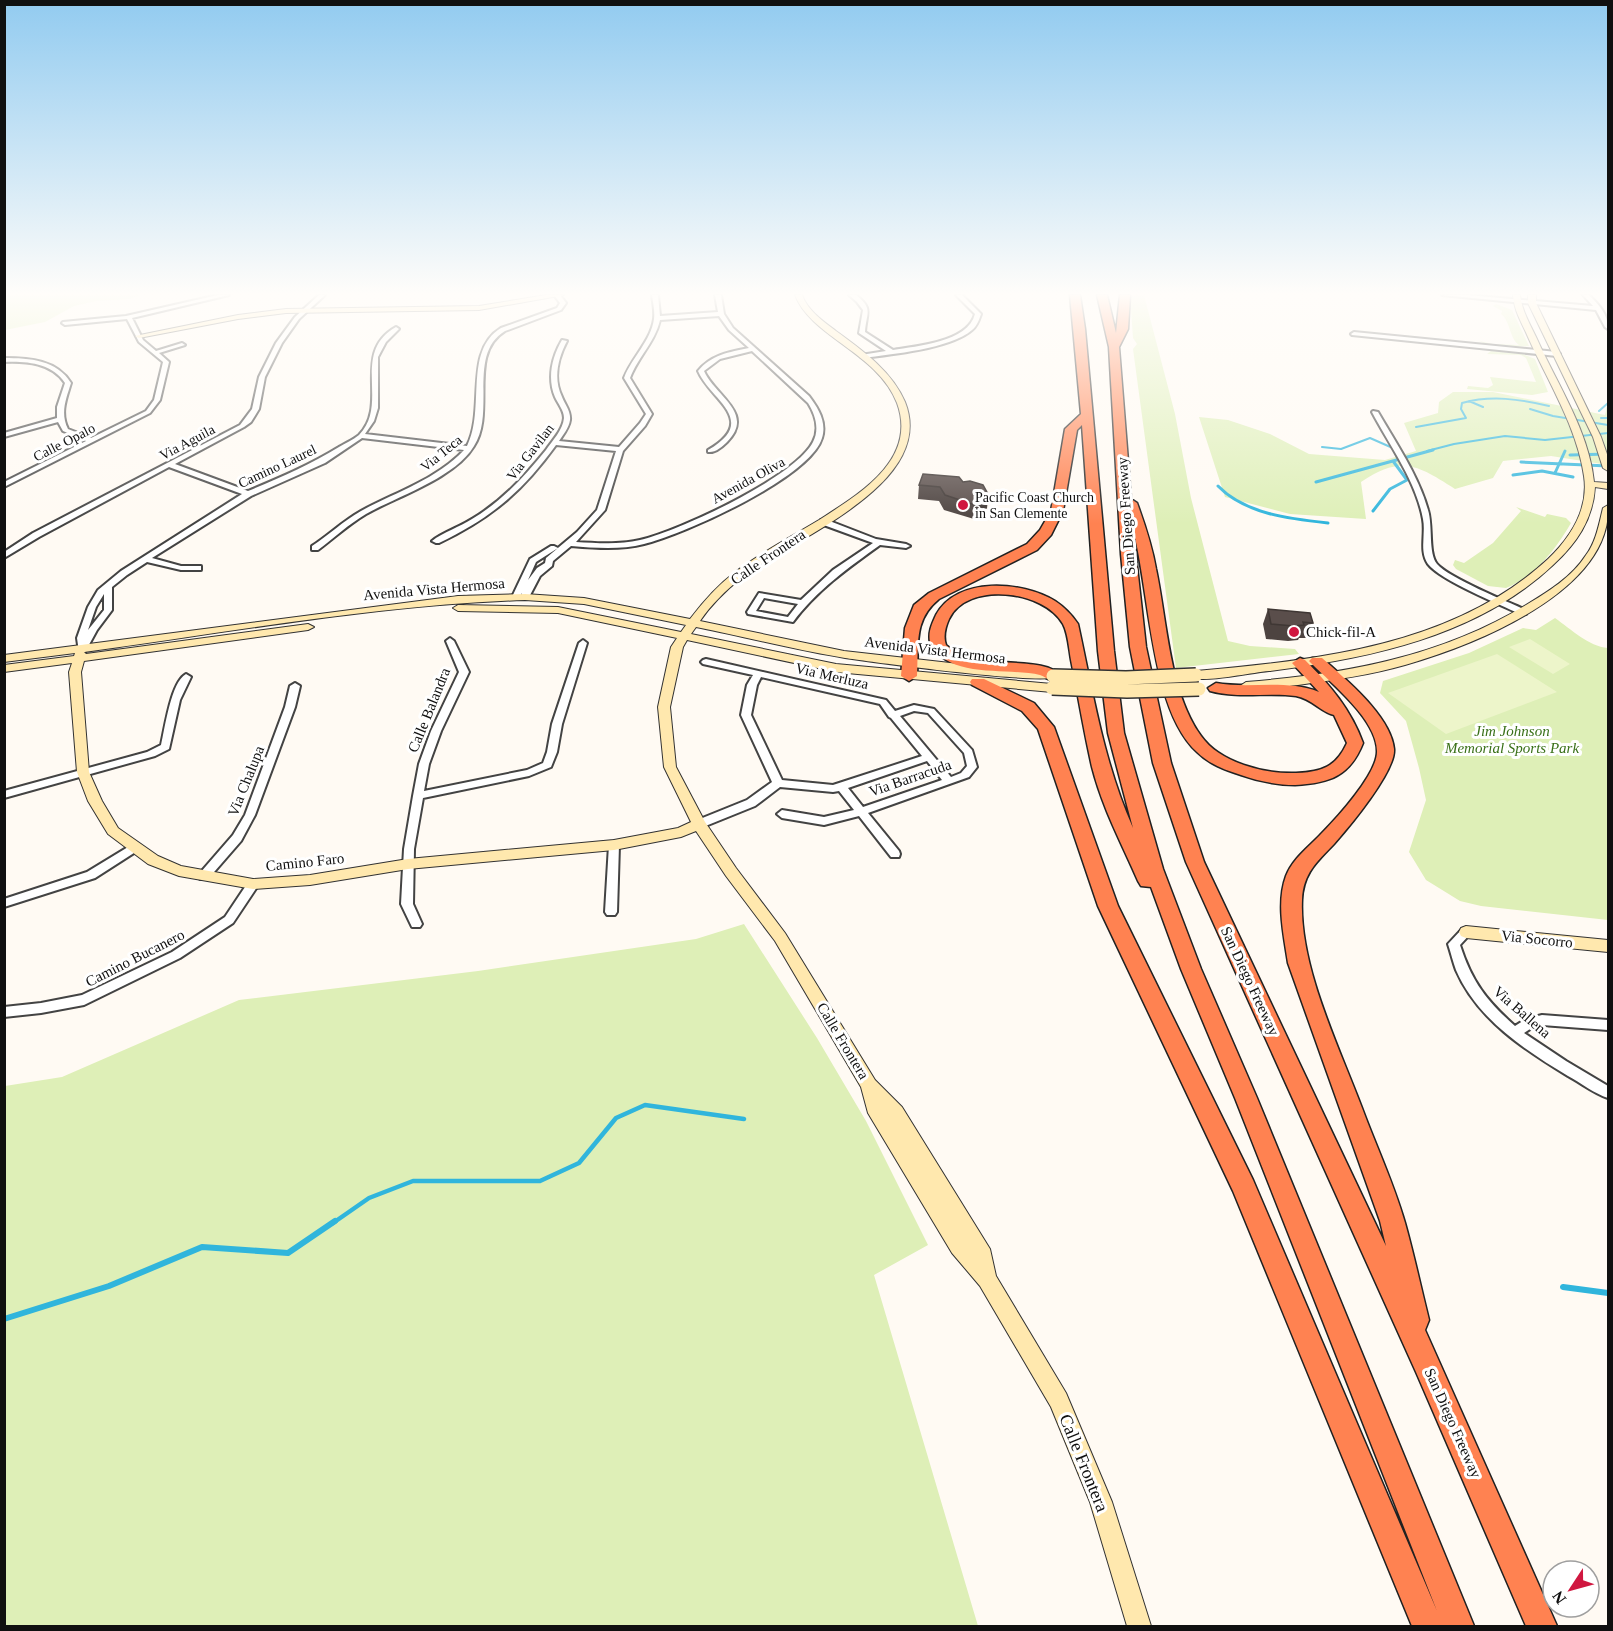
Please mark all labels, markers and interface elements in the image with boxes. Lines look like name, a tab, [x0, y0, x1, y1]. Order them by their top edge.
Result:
street label: Calle Opalo	[31, 420, 98, 464]
street label: Via Aguila	[157, 421, 218, 463]
street label: Via Gavilan	[504, 421, 557, 483]
street label: Via Teca	[418, 432, 466, 475]
street label: Camino Laurel	[236, 442, 319, 491]
street label: Avenida Oliva	[709, 454, 788, 507]
street label: San Diego Freeway	[1114, 456, 1138, 576]
place label: Pacific Coast Church in San Clemente	[975, 490, 1094, 521]
marker: Pacific Coast Church in San Clemente	[956, 498, 970, 512]
street label: Calle Frontera	[728, 526, 808, 588]
street label: Avenida Vista Hermosa	[363, 575, 506, 603]
place label: Chick-fil-A	[1306, 624, 1376, 640]
marker: Chick-fil-A	[1287, 625, 1301, 639]
street label: Avenida Vista Hermosa	[864, 633, 1007, 667]
street label: Via Merluza	[794, 660, 870, 692]
street label: Calle Balandra	[405, 665, 453, 755]
park label: Jim Johnson Memorial Sports Park	[1444, 723, 1579, 756]
street label: Via Chalupa	[225, 743, 267, 819]
street label: Via Barracuda	[867, 756, 954, 800]
street label: Camino Faro	[265, 850, 345, 874]
street label: San Diego Freeway	[1218, 924, 1282, 1038]
street label: Camino Bucanero	[83, 926, 187, 990]
street label: Via Socorro	[1500, 927, 1574, 951]
street label: Via Ballena	[1490, 983, 1554, 1041]
street label: Calle Frontera	[814, 1000, 872, 1082]
street label: San Diego Freeway	[1422, 1366, 1485, 1481]
street label: Calle Frontera	[1055, 1411, 1113, 1515]
north arrow	[1541, 1559, 1601, 1619]
text: N	[1549, 1587, 1570, 1607]

